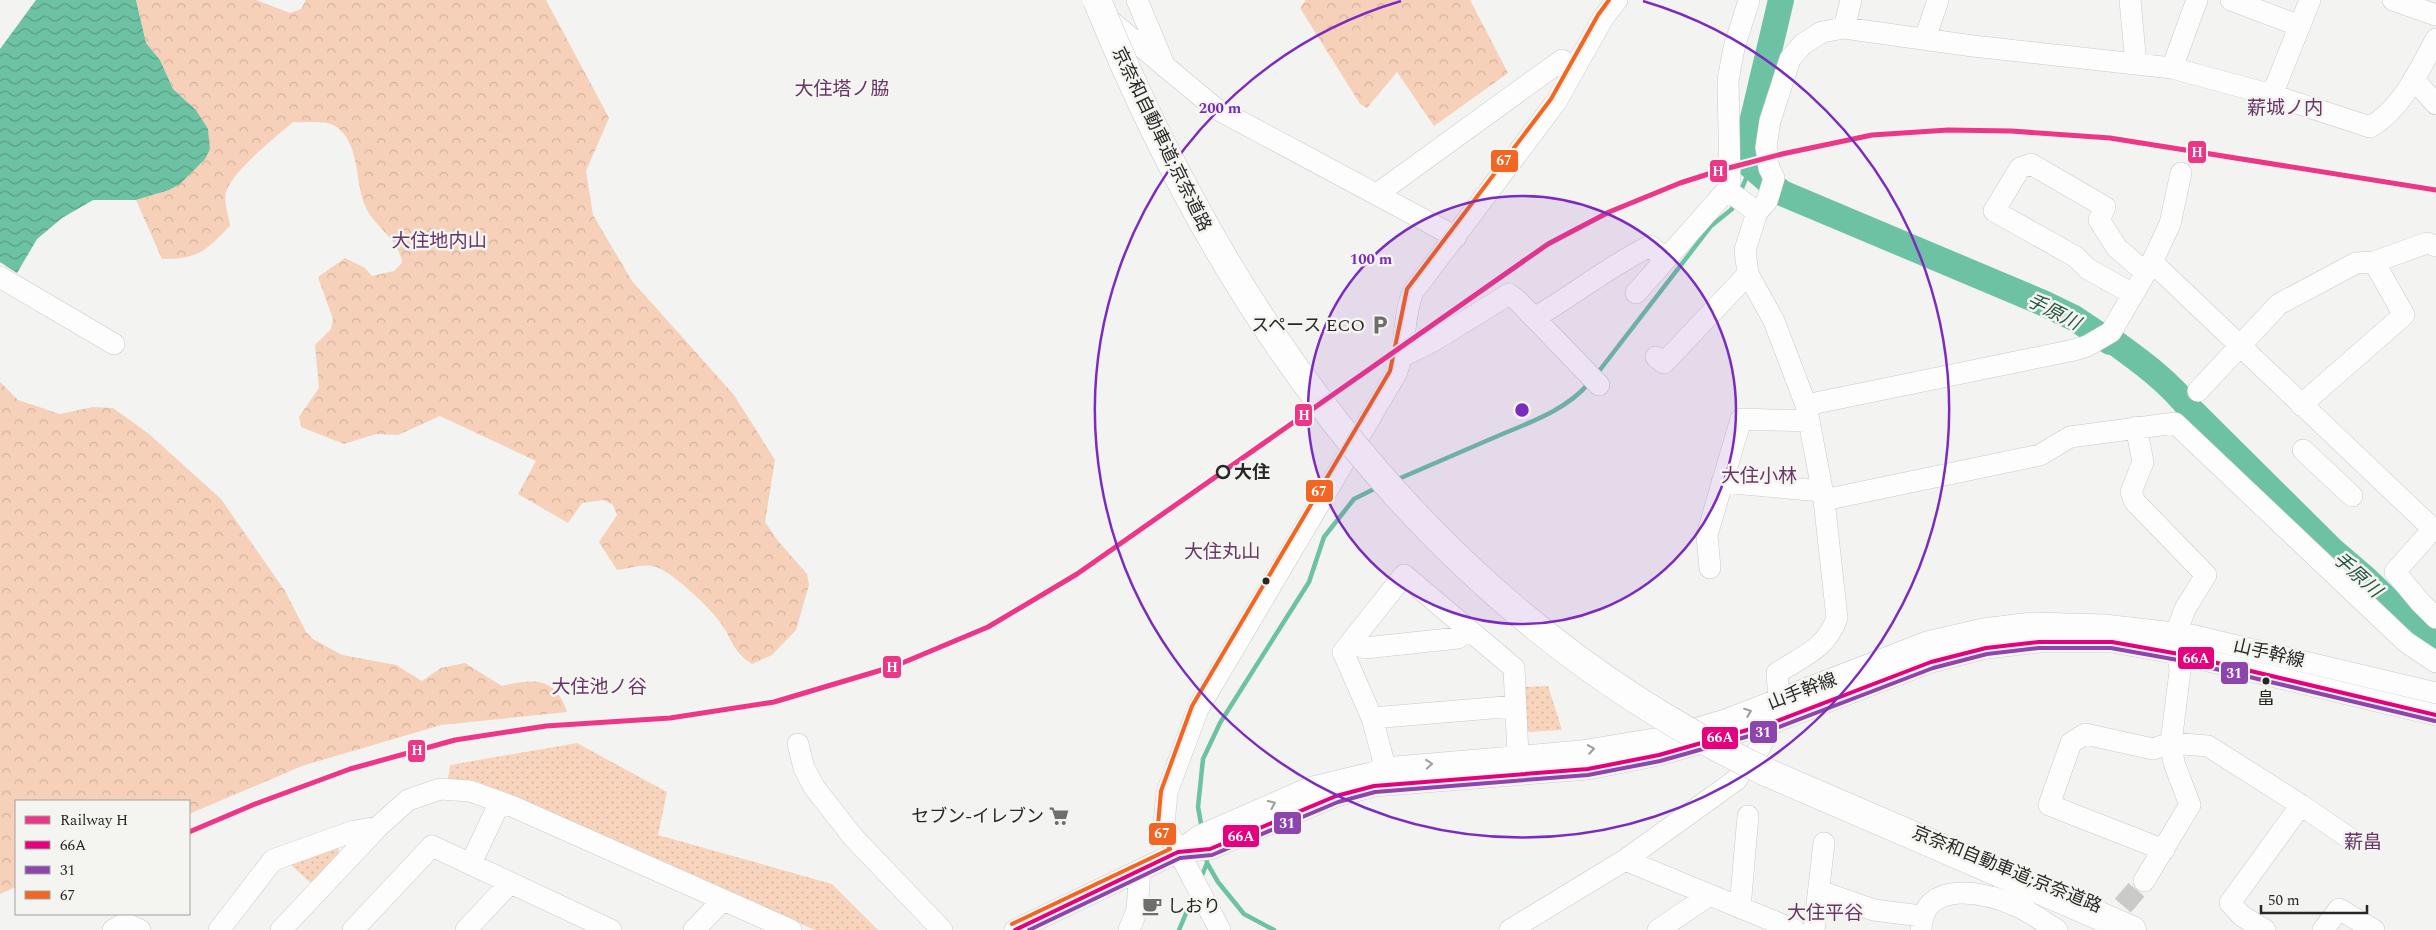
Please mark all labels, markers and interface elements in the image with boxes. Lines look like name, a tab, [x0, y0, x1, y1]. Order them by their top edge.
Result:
street label: 京奈和自動車道;京奈道路	[1105, 42, 1218, 236]
district label: 大住塔ノ脇	[794, 75, 890, 104]
district label: 薪城ノ内	[2247, 94, 2323, 123]
text: 200 m	[1199, 97, 1242, 120]
line badge: H	[2187, 140, 2207, 164]
text: H	[2191, 142, 2203, 163]
line badge: 67	[1490, 149, 1519, 173]
text: 67	[1496, 150, 1512, 171]
line badge: H	[1709, 159, 1728, 183]
text: H	[1712, 161, 1724, 182]
district label: 大住地内山	[391, 227, 487, 256]
text: 100 m	[1350, 248, 1393, 271]
water label: 手原川	[2021, 286, 2087, 339]
place label: スペース ECO	[1251, 312, 1365, 339]
parking icon: スペース ECO	[1369, 314, 1391, 336]
centre of rings	[1513, 401, 1531, 419]
line badge: H	[1294, 403, 1313, 427]
text: H	[1298, 405, 1310, 426]
place label: 大住	[1234, 459, 1270, 486]
district label: 大住小林	[1721, 462, 1797, 491]
marker: 大住	[1216, 465, 1230, 479]
line badge: 67	[1305, 479, 1334, 503]
text: 67	[1311, 481, 1327, 502]
district label: 大住丸山	[1184, 538, 1260, 567]
water label: 手原川	[2326, 545, 2389, 606]
unlabelled marker	[1261, 576, 1271, 586]
street label: 山手幹線	[2231, 632, 2307, 675]
line badge: 66A	[2177, 646, 2215, 670]
text: 66A	[2183, 648, 2209, 669]
line badge: H	[882, 655, 902, 679]
text: H	[886, 657, 898, 678]
line badge: 31	[2220, 661, 2249, 685]
text: 31	[2226, 663, 2242, 684]
street label: 山手幹線	[1764, 666, 1841, 717]
district label: 大住池ノ谷	[551, 673, 647, 702]
marker: 畠	[2261, 676, 2271, 686]
place label: 畠	[2258, 686, 2275, 712]
one-way arrow	[1744, 708, 1752, 718]
line badge: 31	[1749, 720, 1778, 744]
text: 31	[1755, 722, 1771, 743]
line badge: 66A	[1701, 726, 1739, 750]
text: 66A	[1707, 727, 1733, 748]
line badge: H	[407, 739, 426, 763]
text: H	[411, 740, 423, 761]
one-way arrow	[1587, 744, 1595, 755]
one-way arrow	[1425, 759, 1433, 770]
one-way arrow	[1267, 799, 1276, 810]
legend	[15, 800, 190, 915]
place label: セブン-イレブン	[911, 803, 1044, 830]
supermarket icon: セブン-イレブン	[1048, 805, 1070, 827]
text: Railway H	[60, 809, 128, 832]
line badge: 31	[1273, 811, 1302, 835]
text: 31	[1279, 813, 1295, 834]
street label: 京奈和自動車道;京奈道路	[1908, 819, 2106, 920]
line badge: 67	[1148, 822, 1177, 846]
text: 67	[1154, 823, 1170, 844]
line badge: 66A	[1222, 824, 1260, 848]
text: 66A	[1228, 826, 1254, 847]
district label: 薪畠	[2344, 828, 2382, 857]
text: 66A	[60, 834, 86, 857]
text: 31	[60, 859, 75, 882]
scale bar	[2261, 882, 2367, 914]
text: 67	[60, 884, 75, 907]
text: 50 m	[2268, 889, 2300, 912]
place label: しおり	[1167, 893, 1221, 920]
cafe icon: しおり	[1141, 895, 1163, 917]
district label: 大住平谷	[1787, 899, 1863, 928]

